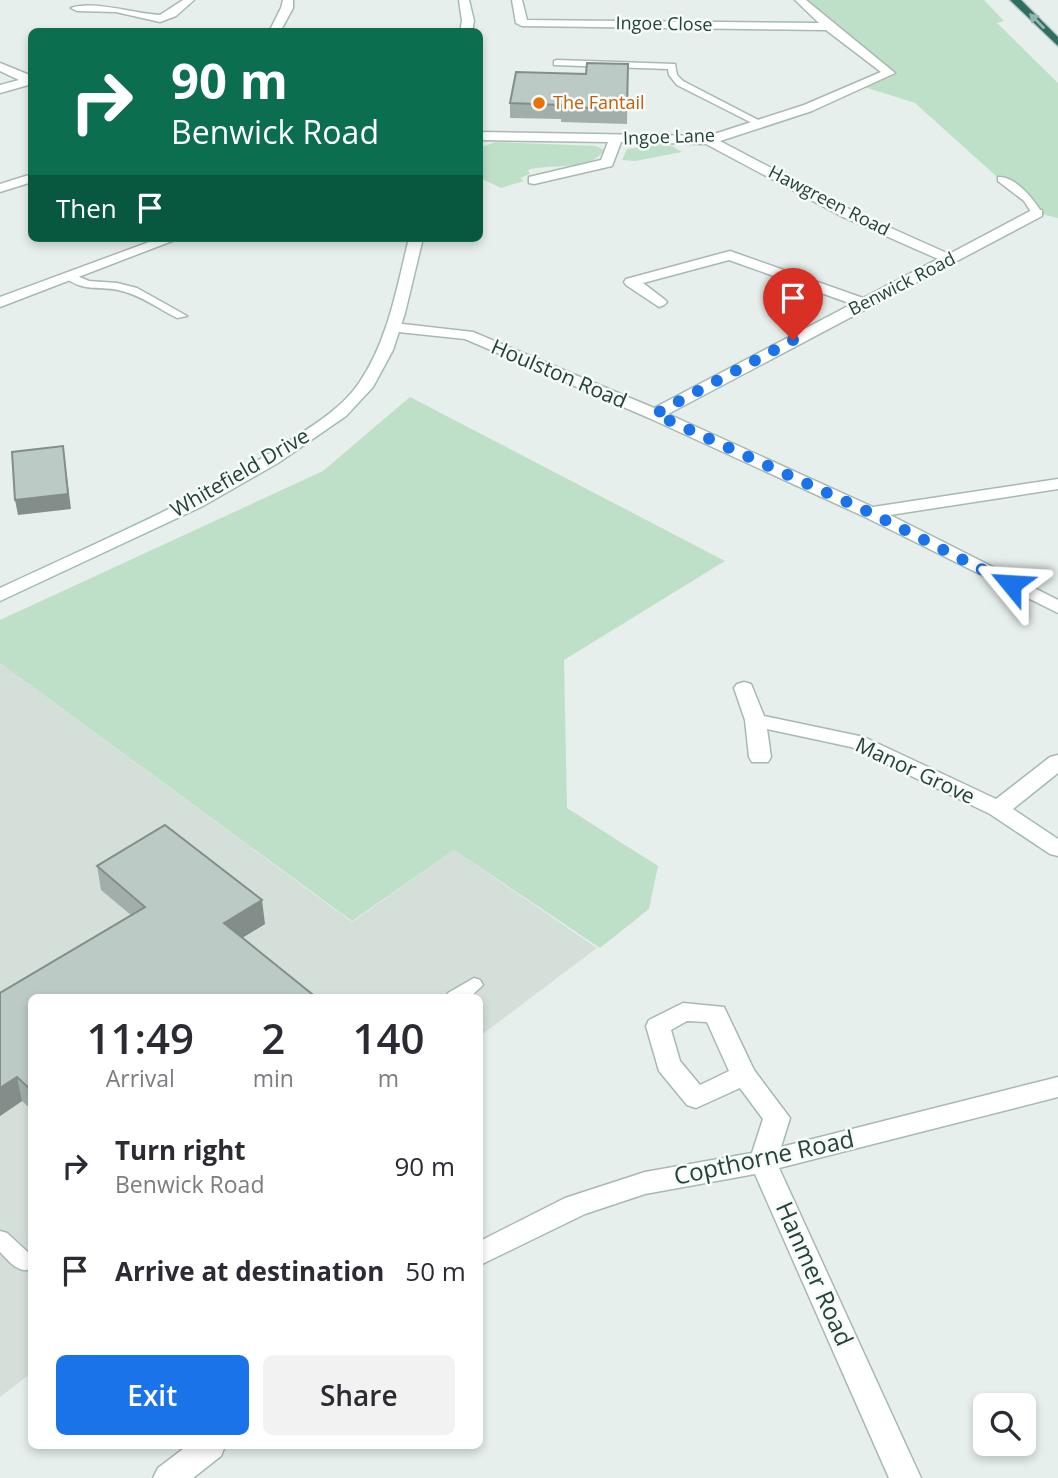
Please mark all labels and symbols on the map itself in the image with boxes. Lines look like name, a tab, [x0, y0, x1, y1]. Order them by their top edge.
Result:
street label: Ingoe Close	[615, 10, 713, 36]
one-way arrow	[1028, 13, 1045, 30]
place label: The Fantail	[553, 90, 645, 114]
marker: The Fantail	[531, 95, 547, 111]
street label: Ingoe Lane	[623, 122, 715, 150]
street label: Hawgreen Road	[765, 159, 894, 241]
street label: Benwick Road	[844, 246, 959, 320]
pin	[763, 268, 823, 340]
street label: Houlston Road	[487, 332, 632, 414]
street label: Whitefield Drive	[165, 421, 314, 523]
position arrow	[974, 547, 1048, 621]
street label: Manor Grove	[851, 730, 980, 810]
street label: Copthorne Road	[671, 1121, 857, 1192]
street label: Hanmer Road	[769, 1196, 862, 1351]

